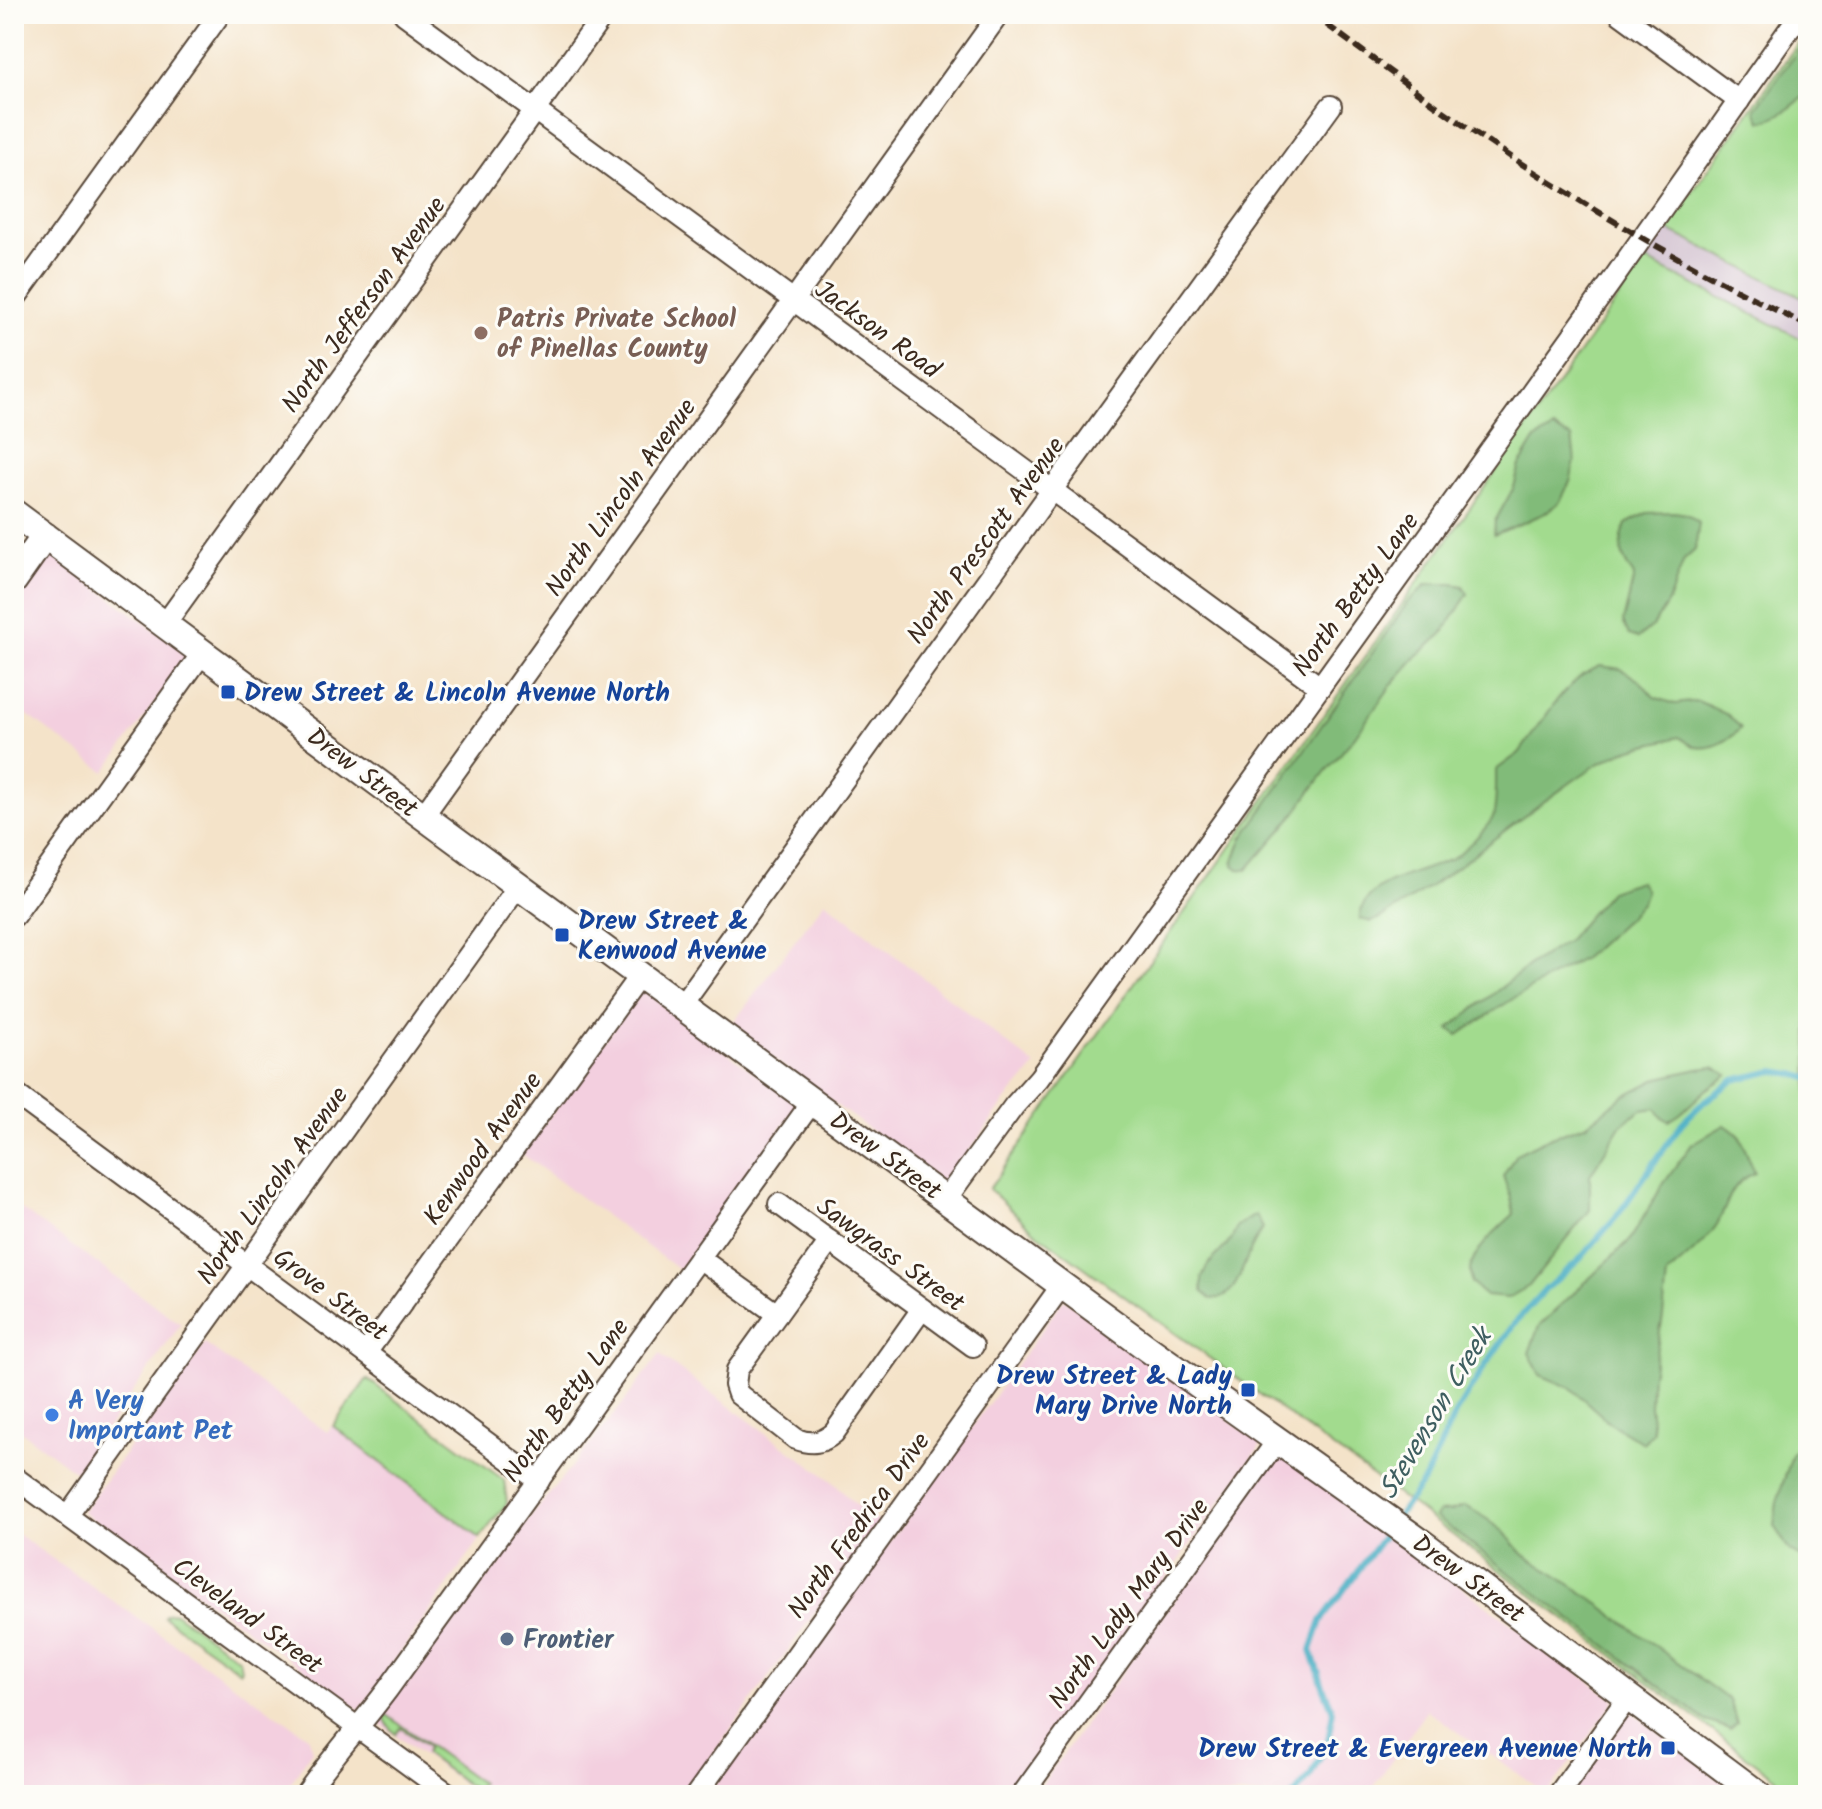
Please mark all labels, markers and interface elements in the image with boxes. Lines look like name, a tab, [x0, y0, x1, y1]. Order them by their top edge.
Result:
street label: North Jefferson Avenue	[271, 187, 458, 423]
street label: Jackson Road	[805, 270, 950, 392]
place label: Patris Private School of Pinellas County	[497, 299, 736, 371]
marker: Patris Private School of Pinellas County	[472, 324, 490, 342]
street label: North Lincoln Avenue	[535, 390, 708, 606]
street label: North Prescott Avenue	[897, 428, 1077, 654]
street label: North Betty Lane	[1282, 504, 1431, 687]
place label: Drew Street & Lincoln Avenue North	[244, 673, 670, 715]
marker: Drew Street & Lincoln Avenue North	[219, 683, 237, 701]
street label: Drew Street	[297, 717, 427, 830]
place label: Drew Street & Kenwood Avenue	[578, 901, 767, 973]
marker: Drew Street & Kenwood Avenue	[553, 926, 571, 944]
street label: Kenwood Avenue	[413, 1063, 554, 1235]
street label: North Lincoln Avenue	[187, 1078, 360, 1294]
street label: Drew Street	[820, 1101, 951, 1213]
street label: Sawgrass Street	[807, 1187, 974, 1325]
street label: Grove Street	[263, 1238, 397, 1354]
street label: North Betty Lane	[492, 1310, 641, 1493]
water label: Stevenson Creek	[1367, 1317, 1507, 1508]
place label: Drew Street & Lady Mary Drive North	[996, 1356, 1232, 1428]
place label: A Very Important Pet	[68, 1381, 233, 1453]
marker: Drew Street & Lady Mary Drive North	[1239, 1381, 1257, 1399]
marker: A Very Important Pet	[43, 1406, 61, 1424]
street label: North Fredrica Drive	[777, 1424, 942, 1629]
street label: North Lady Mary Drive	[1038, 1489, 1221, 1719]
street label: Drew Street	[1403, 1524, 1534, 1636]
street label: Cleveland Street	[162, 1547, 332, 1686]
place label: Frontier	[523, 1620, 615, 1662]
marker: Frontier	[498, 1630, 516, 1648]
place label: Drew Street & Evergreen Avenue North	[1198, 1729, 1652, 1771]
marker: Drew Street & Evergreen Avenue North	[1659, 1739, 1677, 1757]

